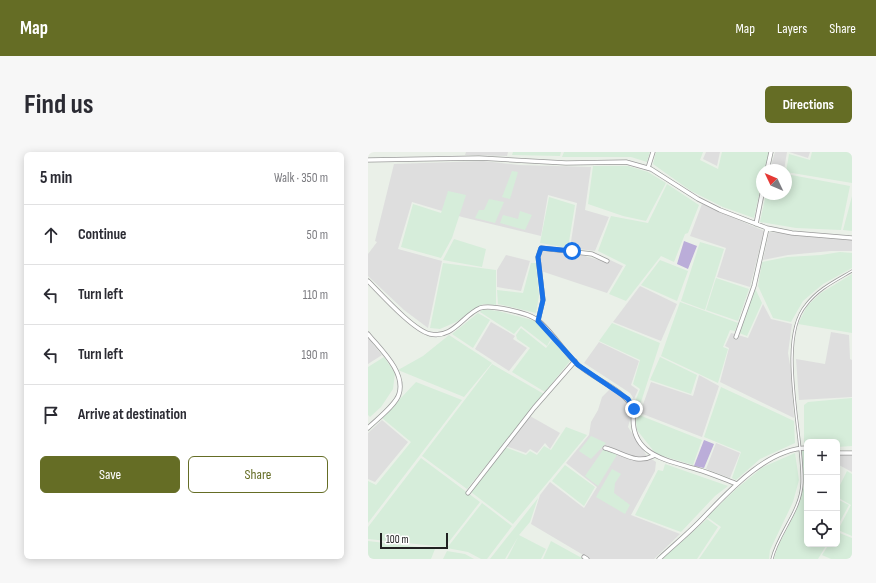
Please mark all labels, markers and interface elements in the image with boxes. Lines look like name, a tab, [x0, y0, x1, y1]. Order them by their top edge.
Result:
text: Map	[20, 17, 48, 40]
text: Map	[735, 20, 755, 37]
text: Layers	[777, 20, 807, 37]
text: Share	[829, 20, 856, 37]
button: Directions	[765, 86, 852, 123]
text: Find us	[24, 88, 93, 121]
north arrow	[756, 164, 792, 200]
text: 5 min	[40, 168, 72, 188]
text: Walk · 350 m	[274, 170, 328, 186]
icon: ahead	[40, 224, 62, 246]
text: Continue	[78, 225, 127, 244]
text: 50 m	[307, 227, 328, 243]
route start	[563, 242, 581, 260]
icon: left	[40, 284, 62, 306]
text: Turn left	[78, 285, 123, 304]
text: 110 m	[303, 287, 328, 303]
icon: left	[40, 344, 62, 366]
text: Turn left	[78, 345, 123, 364]
text: 190 m	[301, 347, 328, 363]
route end	[625, 400, 643, 418]
icon: arrive	[40, 404, 62, 426]
text: Arrive at destination	[78, 405, 187, 424]
map controls	[804, 439, 840, 547]
button: +	[804, 439, 840, 475]
button: Save	[40, 456, 180, 493]
button: Share	[188, 456, 328, 493]
button: −	[804, 475, 840, 511]
button: locate	[804, 511, 840, 547]
scale bar	[380, 531, 448, 550]
text: 100 m	[386, 533, 408, 546]

